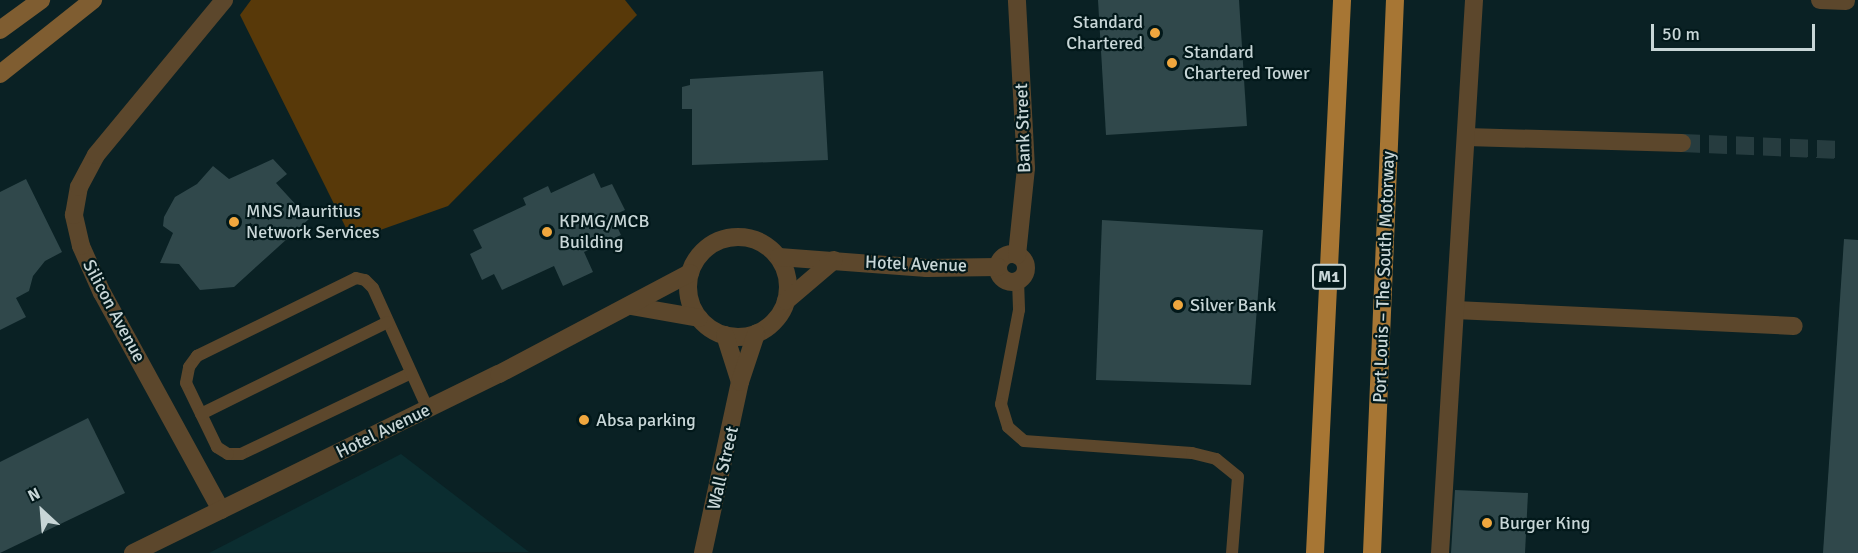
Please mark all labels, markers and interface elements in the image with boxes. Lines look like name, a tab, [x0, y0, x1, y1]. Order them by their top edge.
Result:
place label: Standard Chartered	[1066, 12, 1143, 54]
scale bar	[1654, 12, 1818, 50]
text: 50 m	[1662, 23, 1700, 45]
marker: Standard Chartered	[1148, 26, 1162, 40]
place label: Standard Chartered Tower	[1184, 42, 1310, 84]
marker: Standard Chartered Tower	[1165, 56, 1179, 70]
street label: Bank Street	[1011, 83, 1035, 173]
street label: Port Louis – The South Motorway	[1369, 151, 1399, 403]
place label: MNS Mauritius Network Services	[246, 201, 380, 244]
place label: KPMG/MCB Building	[559, 211, 649, 254]
marker: MNS Mauritius Network Services	[227, 215, 241, 229]
marker: KPMG/MCB Building	[540, 225, 554, 239]
street label: Hotel Avenue	[865, 251, 967, 277]
street label: Silicon Avenue	[78, 256, 150, 366]
road number: M1	[1311, 264, 1347, 290]
place label: Silver Bank	[1190, 294, 1276, 316]
marker: Silver Bank	[1171, 298, 1185, 312]
street label: Hotel Avenue	[332, 399, 434, 463]
place label: Absa parking	[596, 409, 696, 431]
marker: Absa parking	[577, 413, 591, 427]
street label: Wall Street	[703, 424, 743, 512]
north arrow	[12, 481, 72, 541]
text: N	[25, 483, 43, 506]
place label: Burger King	[1499, 512, 1590, 534]
marker: Burger King	[1480, 516, 1494, 530]

